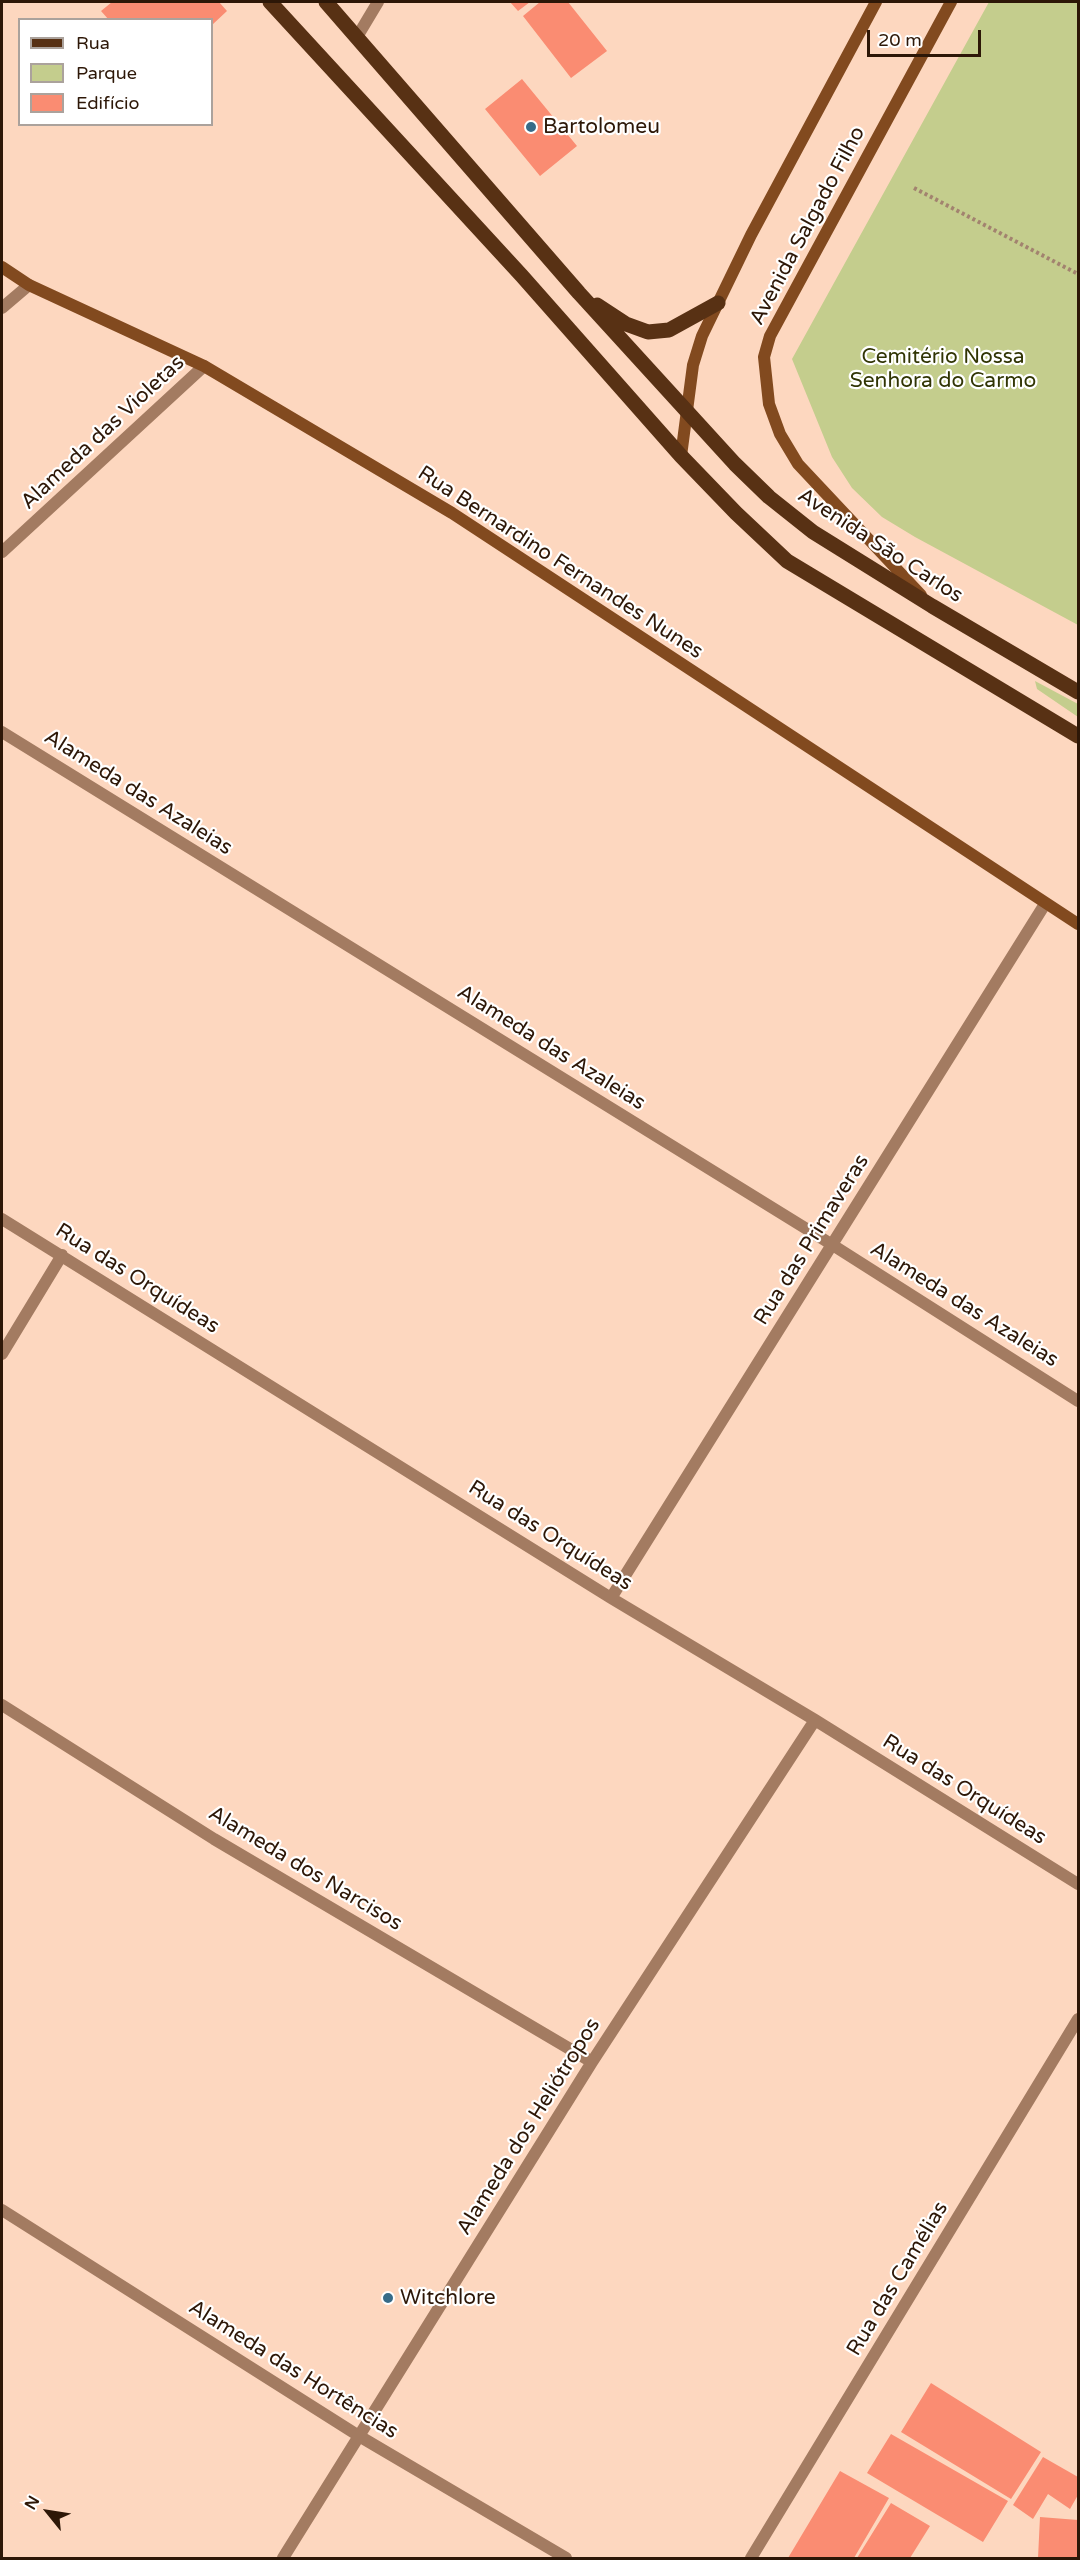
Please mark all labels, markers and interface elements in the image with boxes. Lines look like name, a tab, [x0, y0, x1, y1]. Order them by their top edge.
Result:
legend	[18, 18, 213, 126]
scale bar	[870, 18, 984, 56]
text: 20 m	[878, 29, 922, 51]
text: Rua	[76, 32, 110, 54]
text: Parque	[76, 62, 137, 84]
text: Edifício	[76, 92, 139, 114]
place label: Bartolomeu	[543, 114, 660, 140]
marker: Bartolomeu	[524, 120, 538, 134]
street label: Avenida Salgado Filho	[745, 122, 871, 330]
park label: Cemitério Nossa Senhora do Carmo	[850, 344, 1036, 394]
street label: Alameda das Violetas	[16, 351, 190, 515]
street label: Rua Bernardino Fernandes Nunes	[413, 461, 707, 665]
street label: Avenida São Carlos	[793, 483, 967, 609]
street label: Alameda das Azaleias	[39, 725, 237, 861]
street label: Alameda das Azaleias	[452, 980, 650, 1116]
street label: Rua das Primaveras	[749, 1150, 875, 1330]
street label: Rua das Orquídeas	[50, 1218, 224, 1340]
street label: Alameda das Azaleias	[865, 1237, 1063, 1373]
street label: Rua das Orquídeas	[463, 1475, 637, 1597]
street label: Rua das Orquídeas	[877, 1729, 1051, 1851]
street label: Alameda dos Narcisos	[204, 1801, 406, 1937]
street label: Alameda dos Heliótropos	[452, 2014, 606, 2240]
street label: Rua das Camélias	[842, 2197, 954, 2361]
place label: Witchlore	[400, 2285, 496, 2311]
marker: Witchlore	[381, 2291, 395, 2305]
street label: Alameda das Hortências	[184, 2295, 402, 2445]
north arrow	[18, 2482, 78, 2542]
text: N	[21, 2492, 44, 2514]

